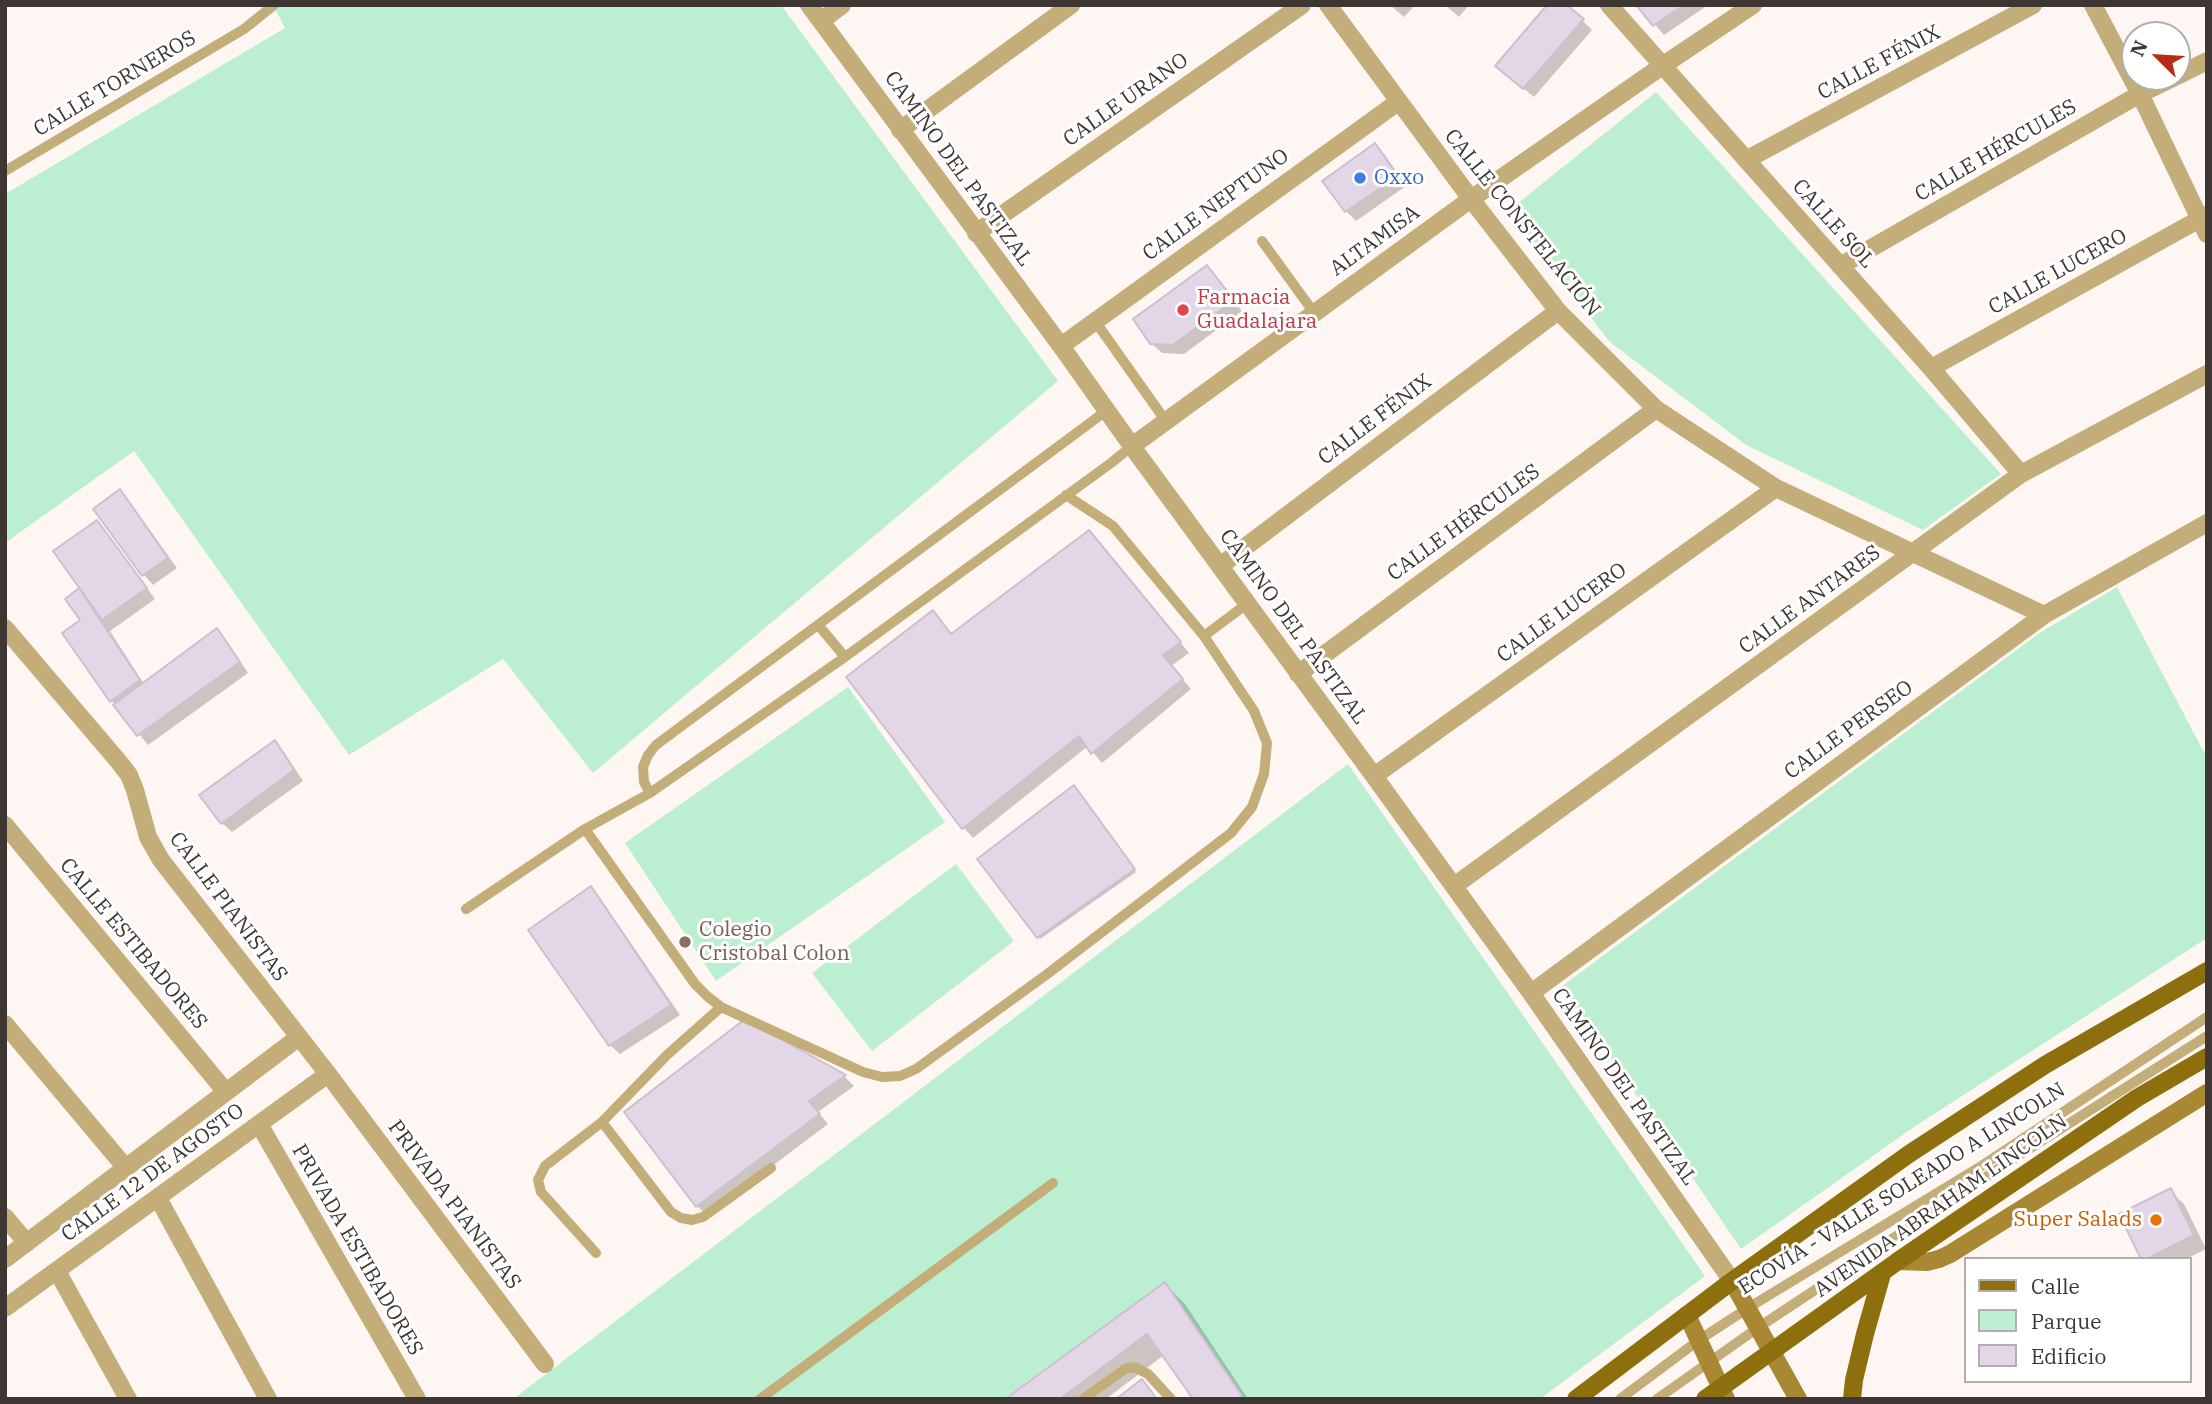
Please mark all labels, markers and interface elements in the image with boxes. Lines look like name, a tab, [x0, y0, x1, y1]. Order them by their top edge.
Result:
street label: CALLE FÉNIX	[1813, 20, 1945, 106]
north arrow	[2121, 21, 2191, 91]
street label: CALLE TORNEROS	[29, 26, 201, 142]
text: N	[2125, 37, 2153, 60]
street label: CALLE URANO	[1059, 48, 1193, 152]
street label: CAMINO DEL PASTIZAL	[879, 67, 1037, 271]
street label: CALLE HÉRCULES	[1911, 95, 2081, 207]
street label: CALLE CONSTELACIÓN	[1439, 124, 1605, 322]
street label: CALLE NEPTUNO	[1138, 144, 1294, 266]
place label: Oxxo	[1374, 165, 1424, 191]
marker: Oxxo	[1352, 170, 1368, 186]
street label: CALLE SOL	[1787, 174, 1879, 274]
street label: ALTAMISA	[1325, 200, 1425, 282]
street label: CALLE LUCERO	[1984, 224, 2132, 320]
place label: Farmacia Guadalajara	[1197, 285, 1317, 335]
marker: Farmacia Guadalajara	[1175, 302, 1191, 318]
street label: CALLE FÉNIX	[1313, 369, 1437, 471]
street label: CALLE HÉRCULES	[1383, 459, 1545, 587]
street label: CAMINO DEL PASTIZAL	[1214, 525, 1372, 729]
street label: CALLE ANTARES	[1734, 540, 1886, 660]
street label: CALLE LUCERO	[1492, 558, 1632, 668]
street label: CALLE PERSEO	[1780, 675, 1918, 785]
street label: CALLE PIANISTAS	[164, 827, 292, 987]
street label: CALLE ESTIBADORES	[54, 853, 212, 1035]
place label: Colegio Cristobal Colon	[699, 917, 850, 967]
marker: Colegio Cristobal Colon	[677, 934, 693, 950]
street label: CAMINO DEL PASTIZAL	[1546, 984, 1702, 1190]
street label: ECOVÍA - VALLE SOLEADO A LINCOLN	[1734, 1077, 2070, 1301]
street label: CALLE 12 DE AGOSTO	[57, 1098, 249, 1248]
street label: AVENIDA ABRAHAM LINCOLN	[1810, 1109, 2072, 1303]
street label: PRIVADA PIANISTAS	[382, 1115, 526, 1295]
street label: PRIVADA ESTIBADORES	[286, 1140, 428, 1360]
place label: Super Salads	[2014, 1207, 2142, 1233]
marker: Super Salads	[2148, 1212, 2164, 1228]
legend	[1964, 1257, 2191, 1383]
text: Calle	[2031, 1272, 2080, 1300]
text: Parque	[2031, 1307, 2101, 1335]
text: Edificio	[2031, 1342, 2106, 1370]

